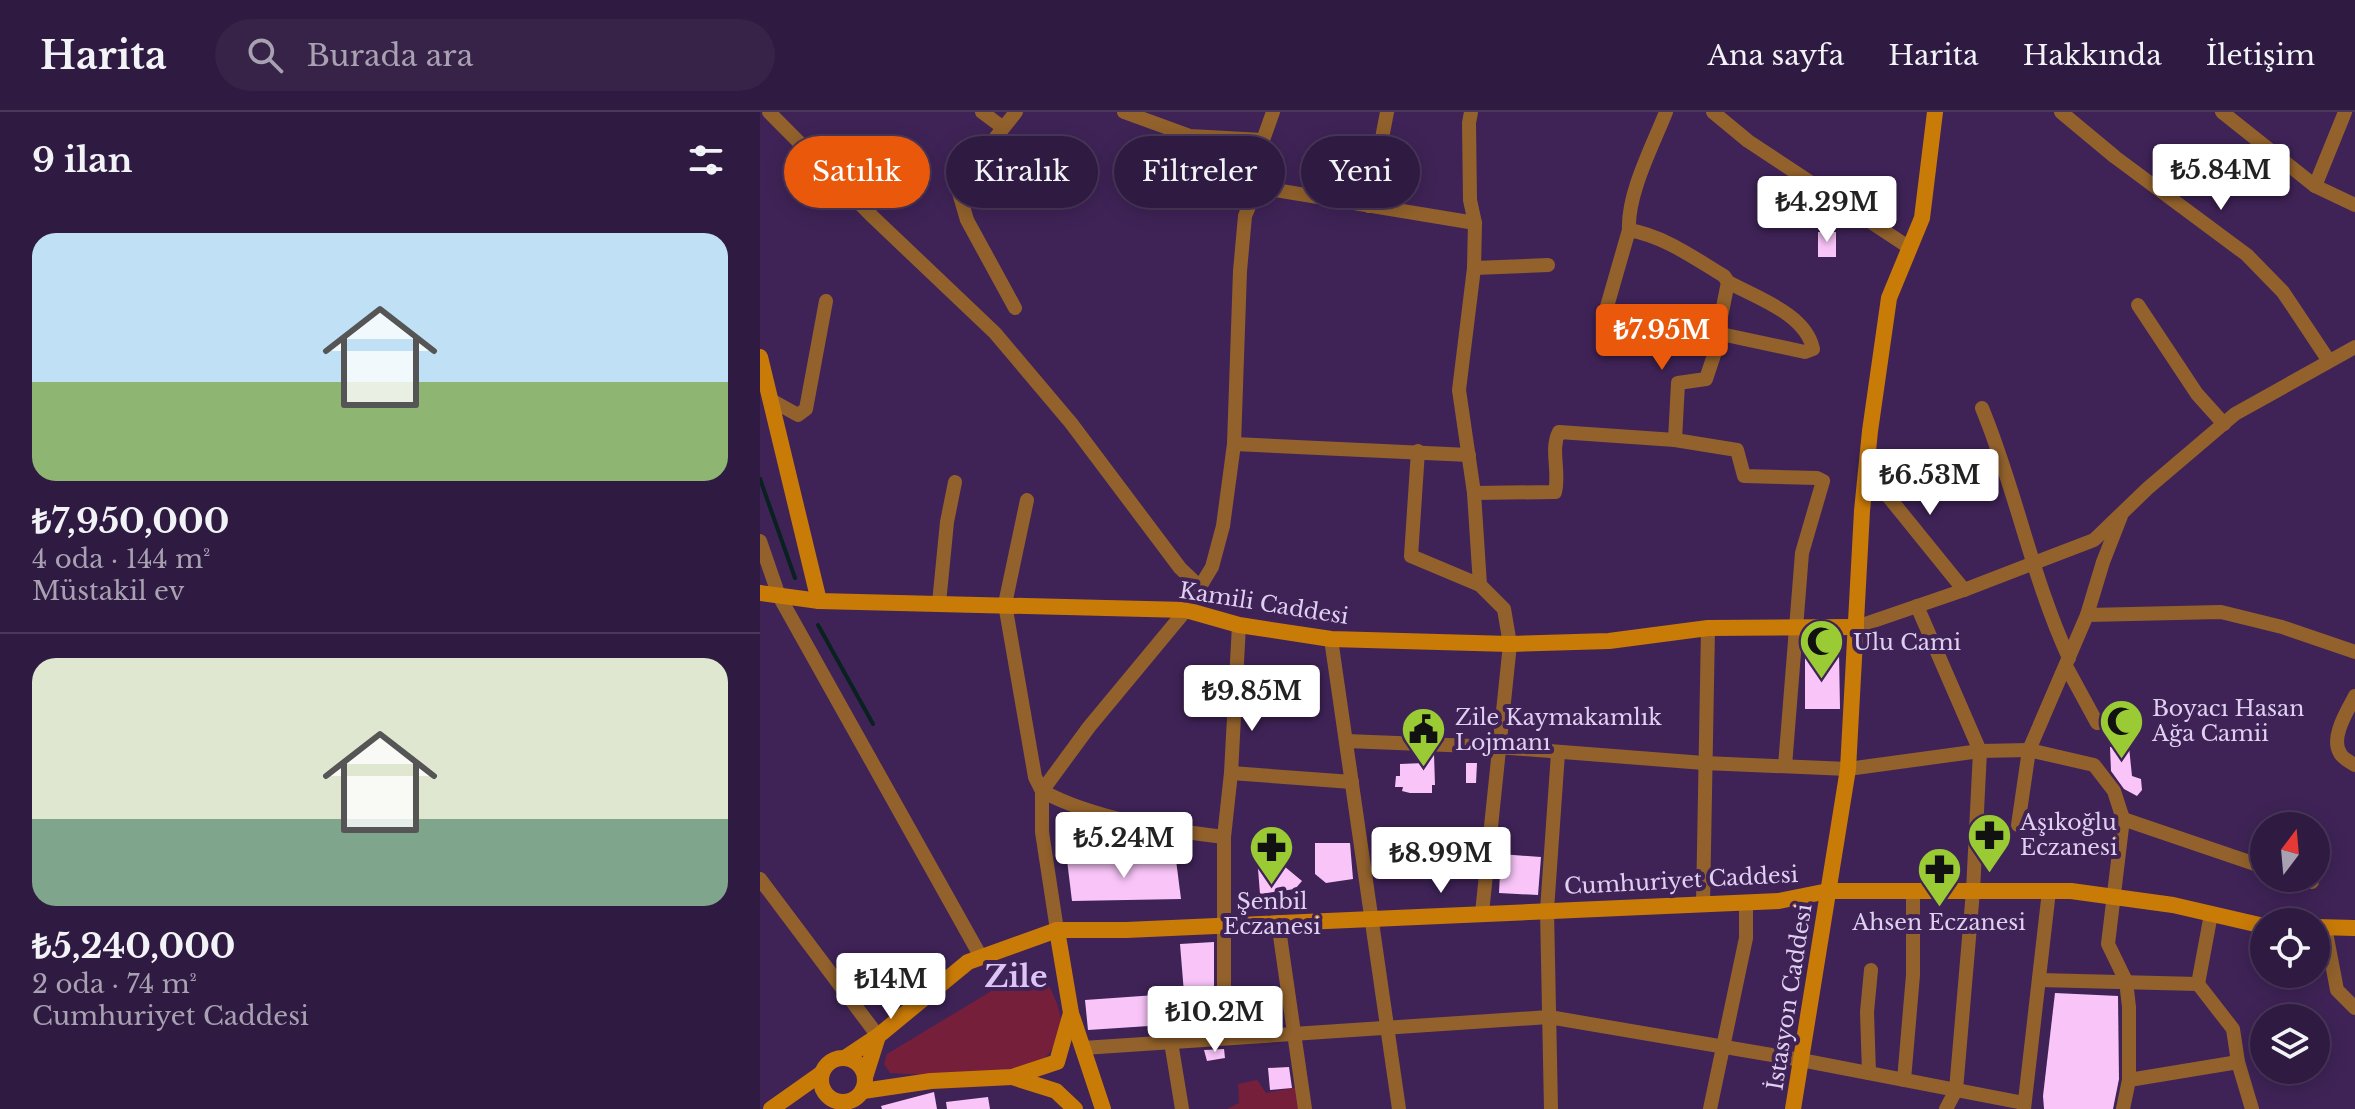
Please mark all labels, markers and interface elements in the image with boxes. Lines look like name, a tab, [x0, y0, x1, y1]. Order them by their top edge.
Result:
search box	[215, 19, 775, 91]
text: Harita	[40, 32, 167, 79]
icon: search	[243, 33, 287, 77]
text: Burada ara	[307, 37, 473, 74]
text: Ana sayfa	[1707, 38, 1844, 73]
text: Harita	[1888, 38, 1979, 73]
text: Hakkında	[2023, 38, 2162, 73]
text: İletişim	[2206, 38, 2315, 73]
chip: Satılık	[784, 136, 930, 208]
chip: Kiralık	[946, 136, 1098, 208]
chip: Filtreler	[1114, 136, 1285, 208]
chip: Yeni	[1301, 136, 1420, 208]
icon: filters	[684, 138, 728, 182]
text: 9 ilan	[32, 139, 133, 181]
pin: ₺5.84M	[2156, 144, 2286, 212]
text: ₺5.84M	[2171, 154, 2271, 186]
pin: ₺4.29M	[1762, 176, 1892, 244]
text: ₺4.29M	[1775, 186, 1879, 218]
icon: home	[308, 285, 452, 429]
pin: ₺7.95M	[1597, 304, 1727, 372]
text: ₺7.95M	[1614, 314, 1710, 346]
pin: ₺6.53M	[1865, 449, 1995, 517]
text: ₺6.53M	[1880, 459, 1980, 491]
text: ₺7,950,000	[32, 500, 229, 542]
text: 4 oda · 144 m²	[32, 543, 210, 575]
text: Müstakil ev	[32, 575, 185, 607]
street label: Kamili Caddesi	[1177, 577, 1351, 630]
mosque icon: Ulu Cami	[1798, 618, 1846, 681]
place label: Ulu Cami	[1853, 629, 1962, 656]
pin: ₺9.85M	[1187, 665, 1317, 733]
text: ₺9.85M	[1202, 675, 1302, 707]
place label: Boyacı Hasan Ağa Camii	[2151, 695, 2304, 747]
mosque icon: Boyacı Hasan Ağa Camii	[2097, 697, 2145, 760]
place label: Zile Kaymakamlık Lojmanı	[1455, 704, 1662, 756]
public building icon: Zile Kaymakamlık Lojmanı	[1400, 706, 1448, 769]
icon: home	[308, 710, 452, 854]
place label: Aşıkoğlu Eczanesi	[2019, 809, 2118, 861]
pharmacy icon: Aşıkoğlu Eczanesi	[1965, 811, 2013, 874]
pin: ₺5.24M	[1059, 812, 1189, 880]
north arrow	[2250, 812, 2330, 892]
map controls	[2250, 812, 2330, 1084]
text: ₺5.24M	[1073, 822, 1175, 854]
pharmacy icon: Şenbil Eczanesi	[1248, 824, 1296, 887]
pin: ₺8.99M	[1376, 827, 1506, 895]
text: ₺8.99M	[1390, 837, 1492, 869]
pharmacy icon: Ahsen Eczanesi	[1915, 845, 1963, 908]
street label: Cumhuriyet Caddesi	[1563, 861, 1799, 900]
place label: Şenbil Eczanesi	[1223, 888, 1321, 940]
street label: İstasyon Caddesi	[1760, 901, 1818, 1092]
button: locate	[2250, 908, 2330, 988]
place label: Ahsen Eczanesi	[1851, 909, 2026, 936]
text: ₺5,240,000	[32, 925, 236, 967]
pin: ₺14M	[844, 953, 938, 1021]
district label: Zile	[985, 958, 1047, 995]
text: ₺14M	[854, 963, 928, 995]
text: 2 oda · 74 m²	[32, 968, 197, 1000]
pin: ₺10.2M	[1150, 986, 1280, 1054]
text: ₺10.2M	[1166, 996, 1264, 1028]
text: Cumhuriyet Caddesi	[32, 1000, 309, 1032]
button: layers	[2250, 1004, 2330, 1084]

